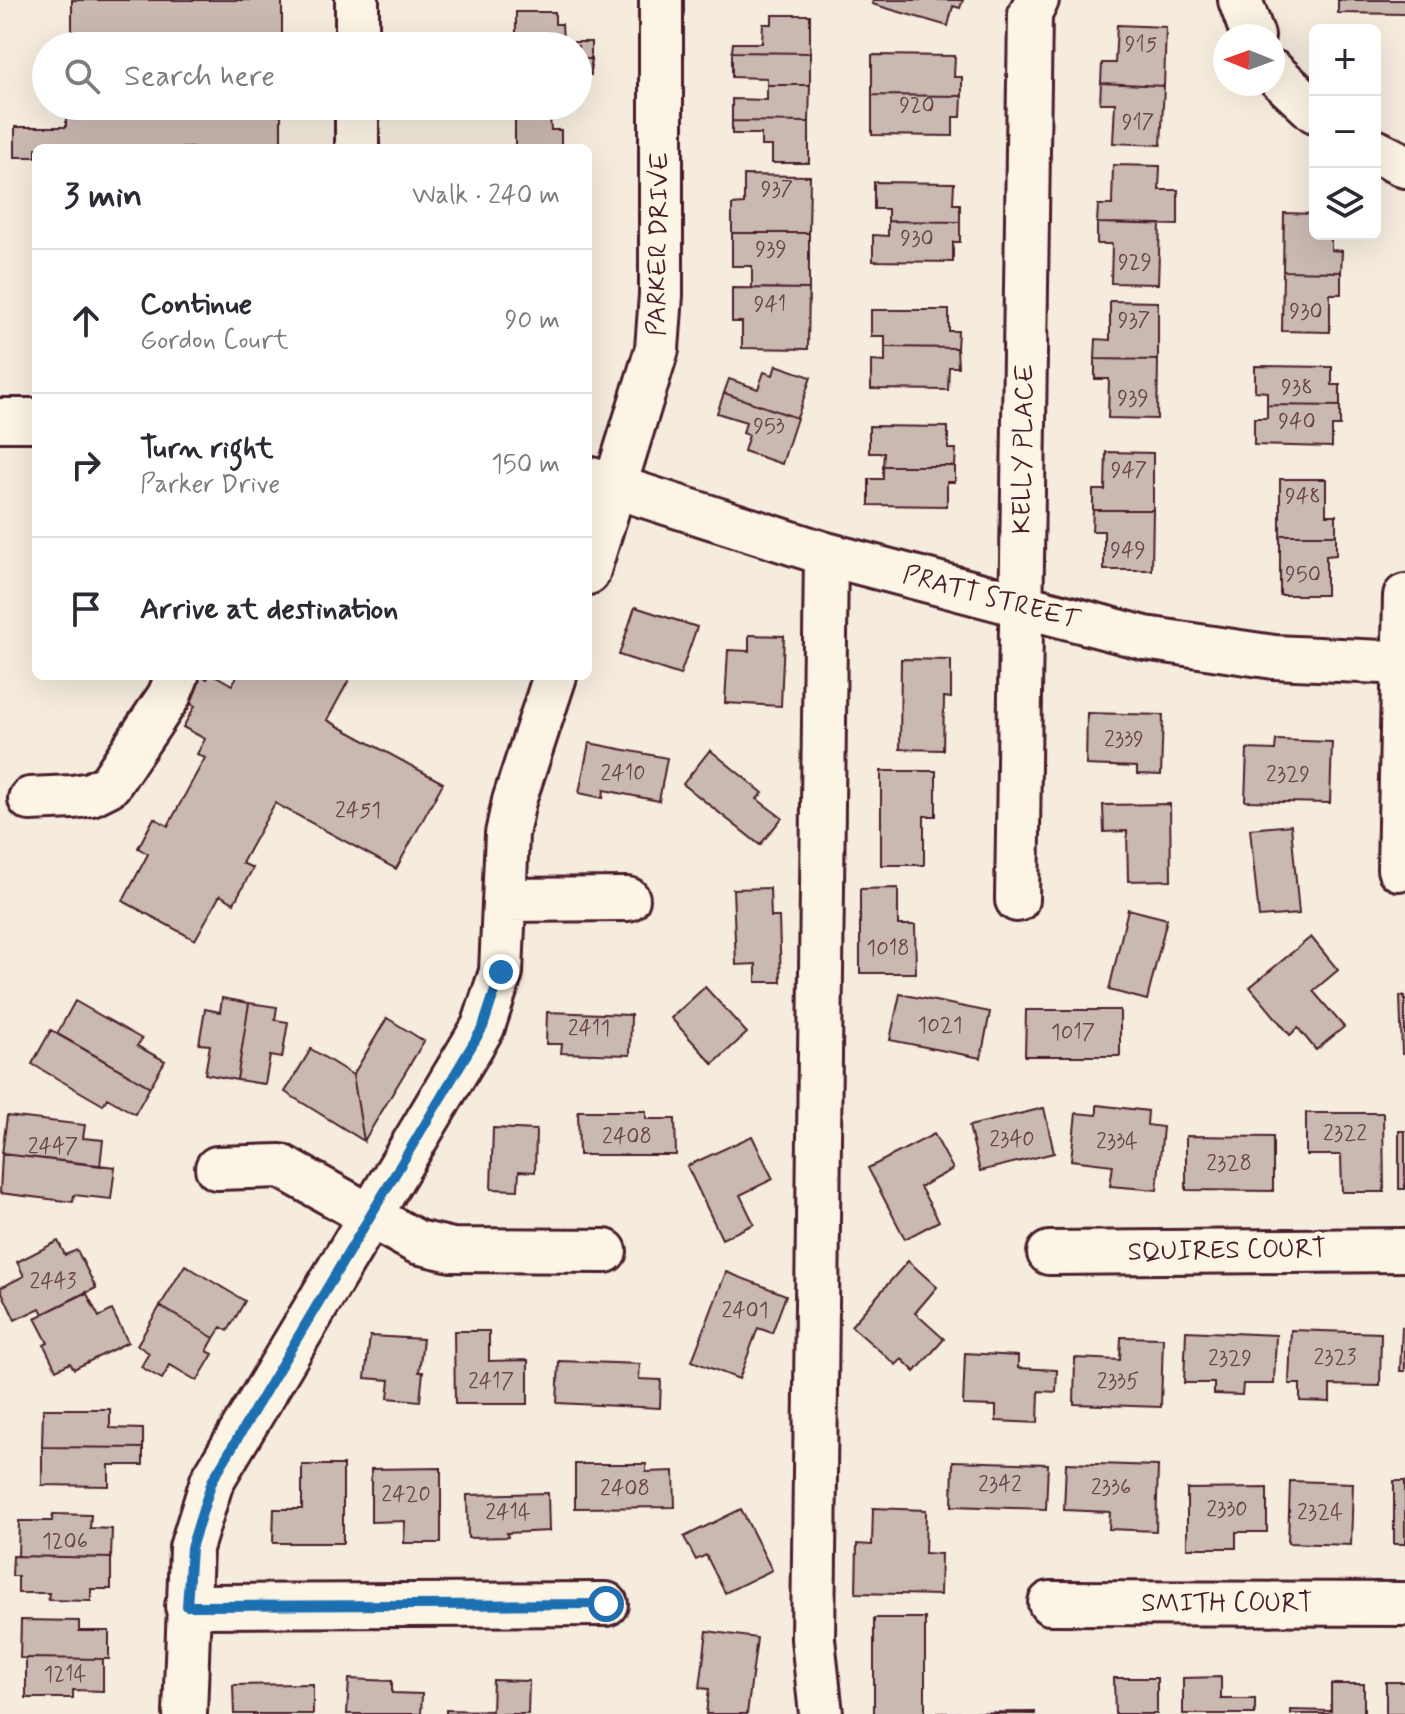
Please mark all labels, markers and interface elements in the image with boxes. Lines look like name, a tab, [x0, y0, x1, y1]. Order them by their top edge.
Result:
north arrow	[1213, 24, 1285, 96]
map controls	[1309, 24, 1381, 240]
button: +	[1309, 24, 1381, 96]
house number: 915	[1125, 31, 1157, 59]
search box	[32, 32, 592, 120]
icon: search	[60, 54, 104, 98]
text: Search here	[124, 57, 275, 96]
house number: 920	[899, 92, 935, 120]
button: −	[1309, 96, 1381, 168]
house number: 917	[1122, 109, 1154, 137]
street label: PARKER DRIVE	[640, 152, 678, 336]
button: layers	[1309, 168, 1381, 240]
text: 3 min	[64, 174, 142, 219]
house number: 937	[761, 176, 793, 204]
text: Walk · 240 m	[412, 179, 560, 213]
house number: 930	[900, 225, 934, 253]
house number: 939	[755, 236, 787, 264]
house number: 929	[1118, 249, 1152, 277]
text: Continue	[140, 285, 252, 324]
house number: 941	[754, 291, 786, 319]
house number: 930	[1289, 298, 1323, 326]
icon: ahead	[64, 299, 108, 343]
text: 90 m	[505, 304, 560, 338]
house number: 937	[1118, 307, 1150, 335]
text: Gordon Court	[140, 324, 288, 358]
street label: KELLY PLACE	[1006, 364, 1042, 534]
house number: 938	[1281, 374, 1313, 402]
house number: 939	[1117, 385, 1149, 413]
house number: 940	[1278, 408, 1316, 436]
house number: 953	[753, 413, 785, 441]
text: Turn right	[140, 429, 273, 468]
icon: right	[64, 443, 108, 487]
text: 150 m	[491, 448, 560, 482]
house number: 947	[1111, 457, 1147, 485]
text: Parker Drive	[140, 468, 280, 502]
house number: 948	[1285, 483, 1321, 511]
house number: 949	[1110, 537, 1146, 565]
street label: PRATT STREET	[899, 558, 1084, 638]
house number: 950	[1285, 561, 1321, 589]
icon: arrive	[64, 587, 108, 631]
text: Arrive at destination	[140, 590, 398, 629]
house number: 2339	[1104, 726, 1144, 754]
house number: 2410	[601, 760, 646, 788]
house number: 2329	[1266, 761, 1310, 789]
house number: 2451	[335, 797, 381, 825]
house number: 1018	[866, 935, 910, 963]
route end	[483, 954, 519, 990]
house number: 1021	[917, 1012, 963, 1040]
house number: 2411	[568, 1015, 610, 1043]
house number: 1017	[1051, 1019, 1095, 1047]
house number: 2322	[1323, 1120, 1367, 1148]
house number: 2408	[602, 1123, 652, 1151]
house number: 2340	[989, 1126, 1035, 1154]
house number: 2334	[1096, 1128, 1138, 1156]
house number: 2447	[28, 1133, 78, 1161]
house number: 2328	[1206, 1150, 1252, 1178]
street label: SQUIRES COURT	[1127, 1232, 1327, 1270]
house number: 2443	[29, 1268, 77, 1296]
house number: 2401	[721, 1297, 769, 1325]
house number: 2323	[1313, 1344, 1357, 1372]
house number: 2329	[1208, 1345, 1252, 1373]
house number: 2417	[468, 1368, 514, 1396]
house number: 2335	[1097, 1368, 1139, 1396]
house number: 2342	[978, 1471, 1022, 1499]
house number: 2336	[1091, 1474, 1131, 1502]
house number: 2408	[600, 1475, 650, 1503]
house number: 2420	[381, 1481, 431, 1509]
house number: 2330	[1206, 1496, 1248, 1524]
house number: 2414	[485, 1499, 531, 1527]
house number: 2324	[1297, 1499, 1343, 1527]
house number: 1206	[42, 1528, 88, 1556]
route start	[588, 1586, 624, 1622]
street label: SMITH COURT	[1141, 1587, 1313, 1621]
house number: 1214	[44, 1661, 87, 1689]

